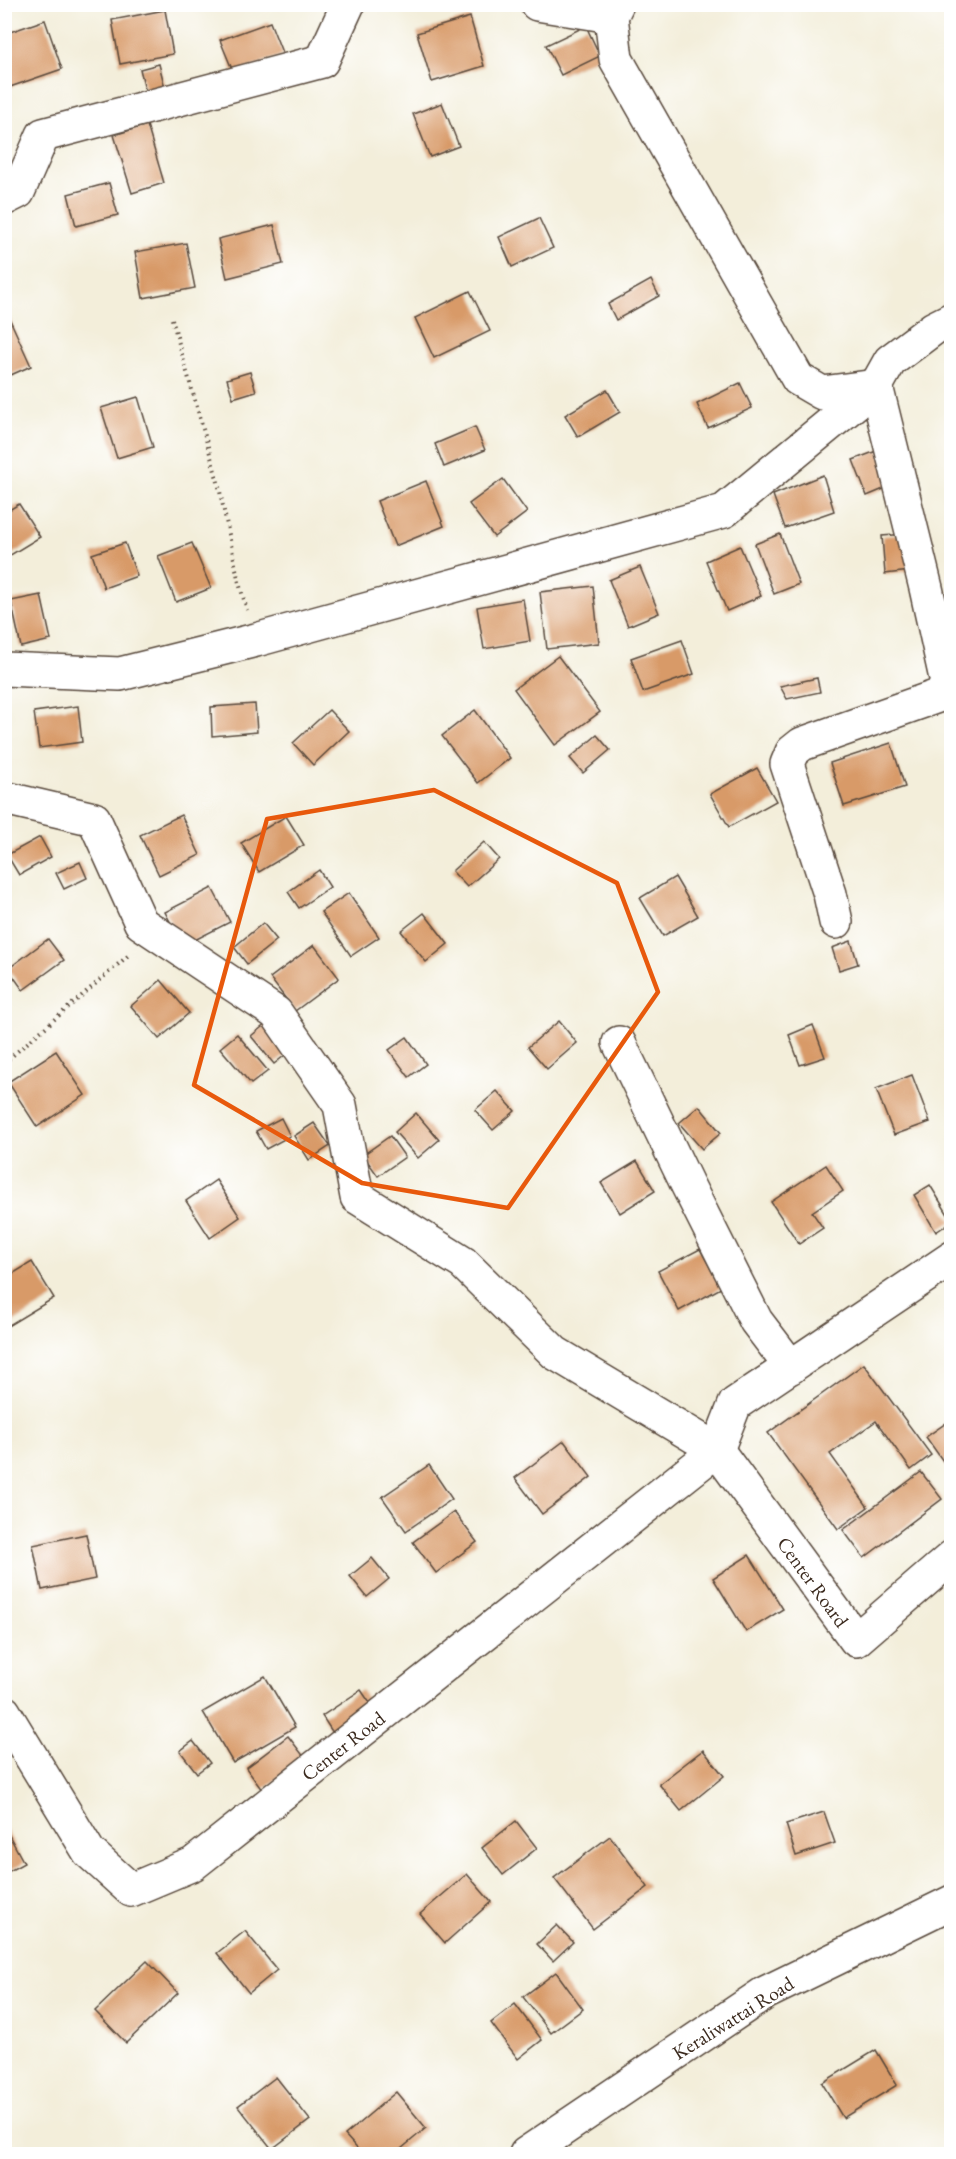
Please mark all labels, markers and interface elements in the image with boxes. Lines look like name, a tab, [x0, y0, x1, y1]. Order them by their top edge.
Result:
street label: Center Roard	[771, 1532, 855, 1633]
street label: Center Road	[296, 1705, 391, 1787]
street label: Keraliwattai Road	[667, 1970, 799, 2066]

